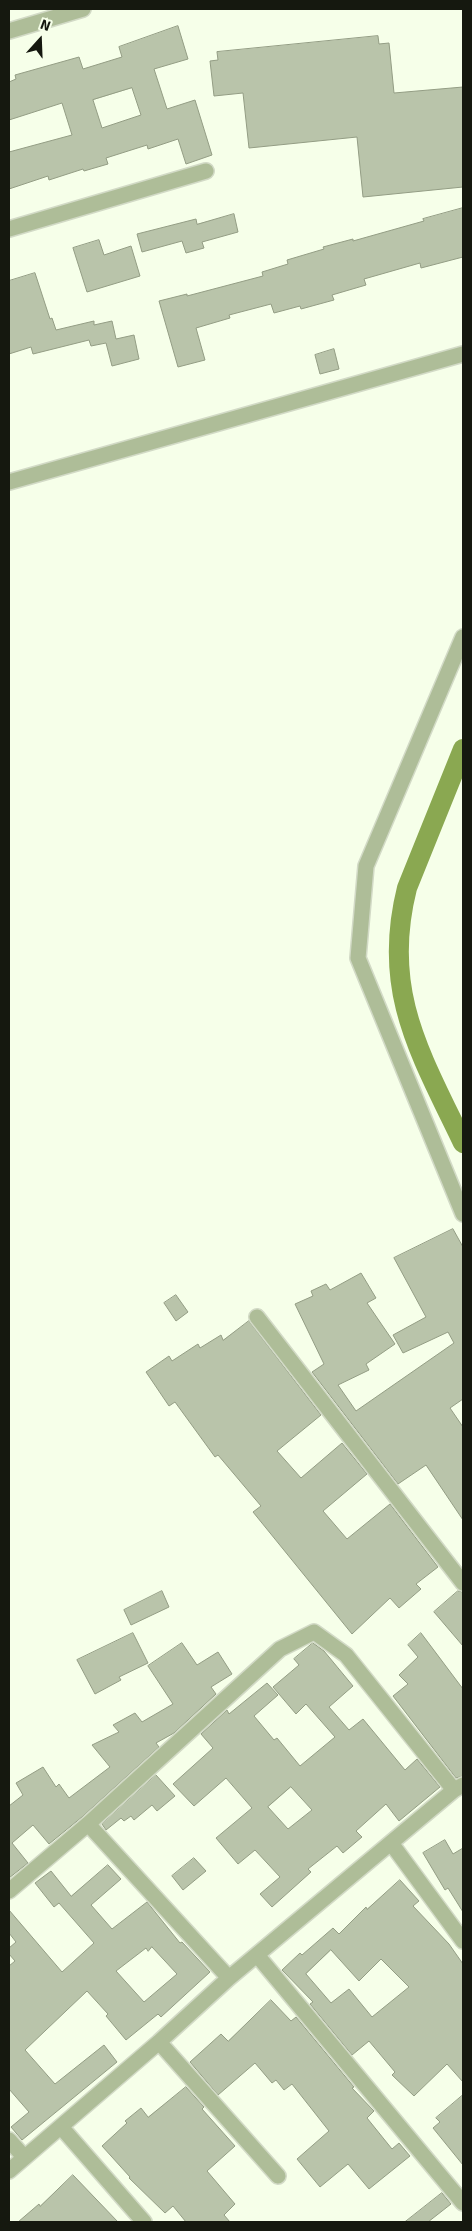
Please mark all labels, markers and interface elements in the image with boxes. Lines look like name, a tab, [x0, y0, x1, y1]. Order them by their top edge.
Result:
north arrow	[15, 15, 65, 65]
text: N	[38, 16, 53, 35]

